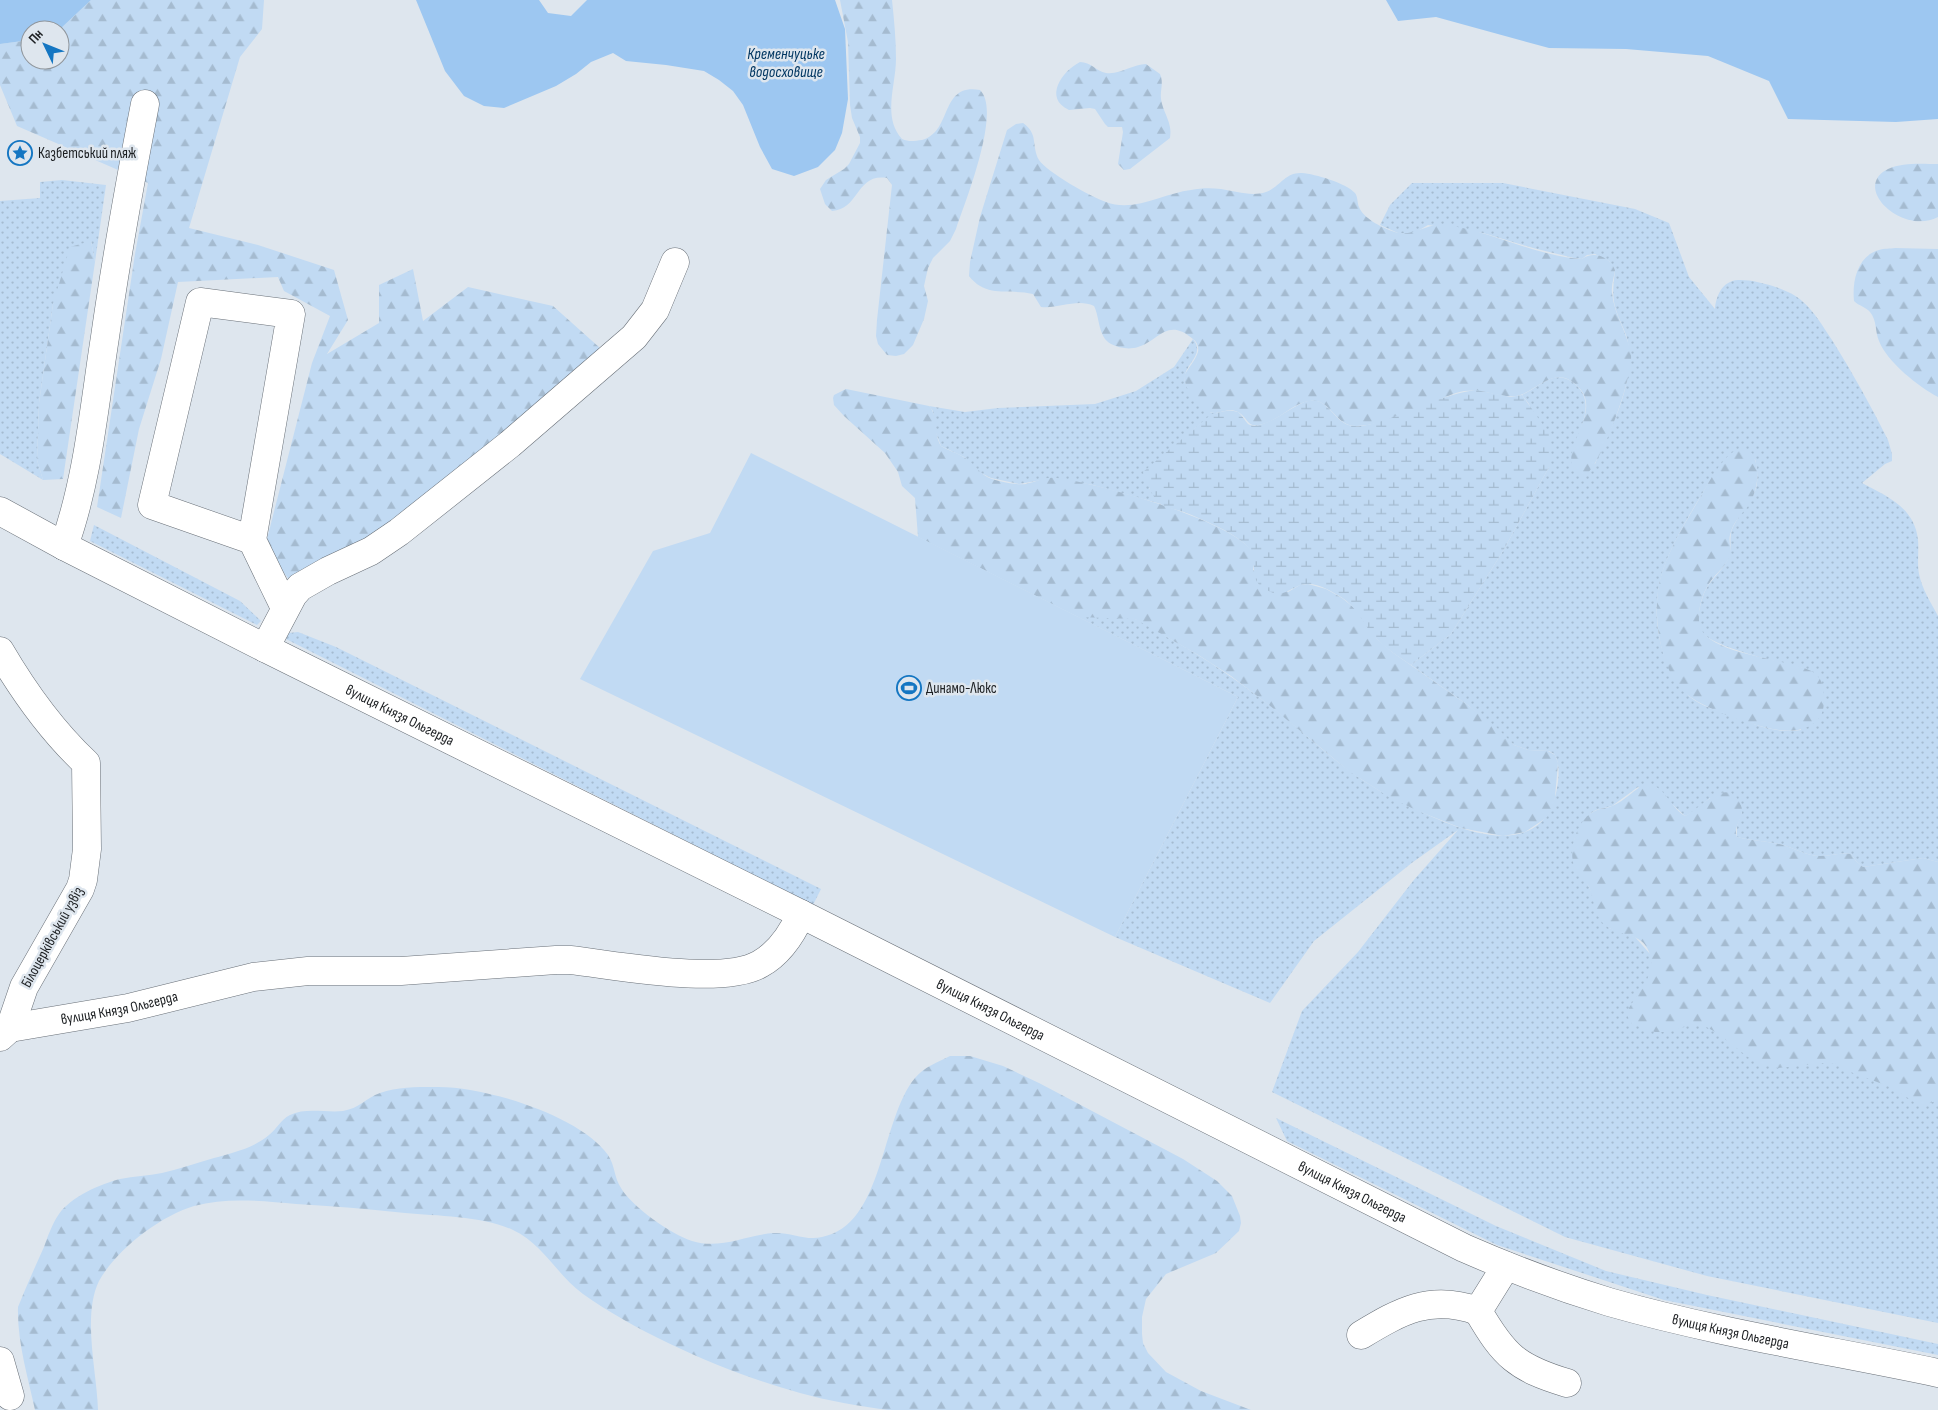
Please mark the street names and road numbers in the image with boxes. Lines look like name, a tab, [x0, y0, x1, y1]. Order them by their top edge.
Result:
street label: вулиця Князя Ольгерда	[342, 680, 457, 750]
street label: Білоцерківський узвіз	[17, 884, 88, 991]
street label: вулиця Князя Ольгерда	[933, 975, 1048, 1045]
street label: вулиця Князя Ольгерда	[59, 987, 180, 1029]
street label: вулиця Князя Ольгерда	[1295, 1157, 1410, 1228]
street label: вулиця Князя Ольгерда	[1670, 1310, 1791, 1353]

